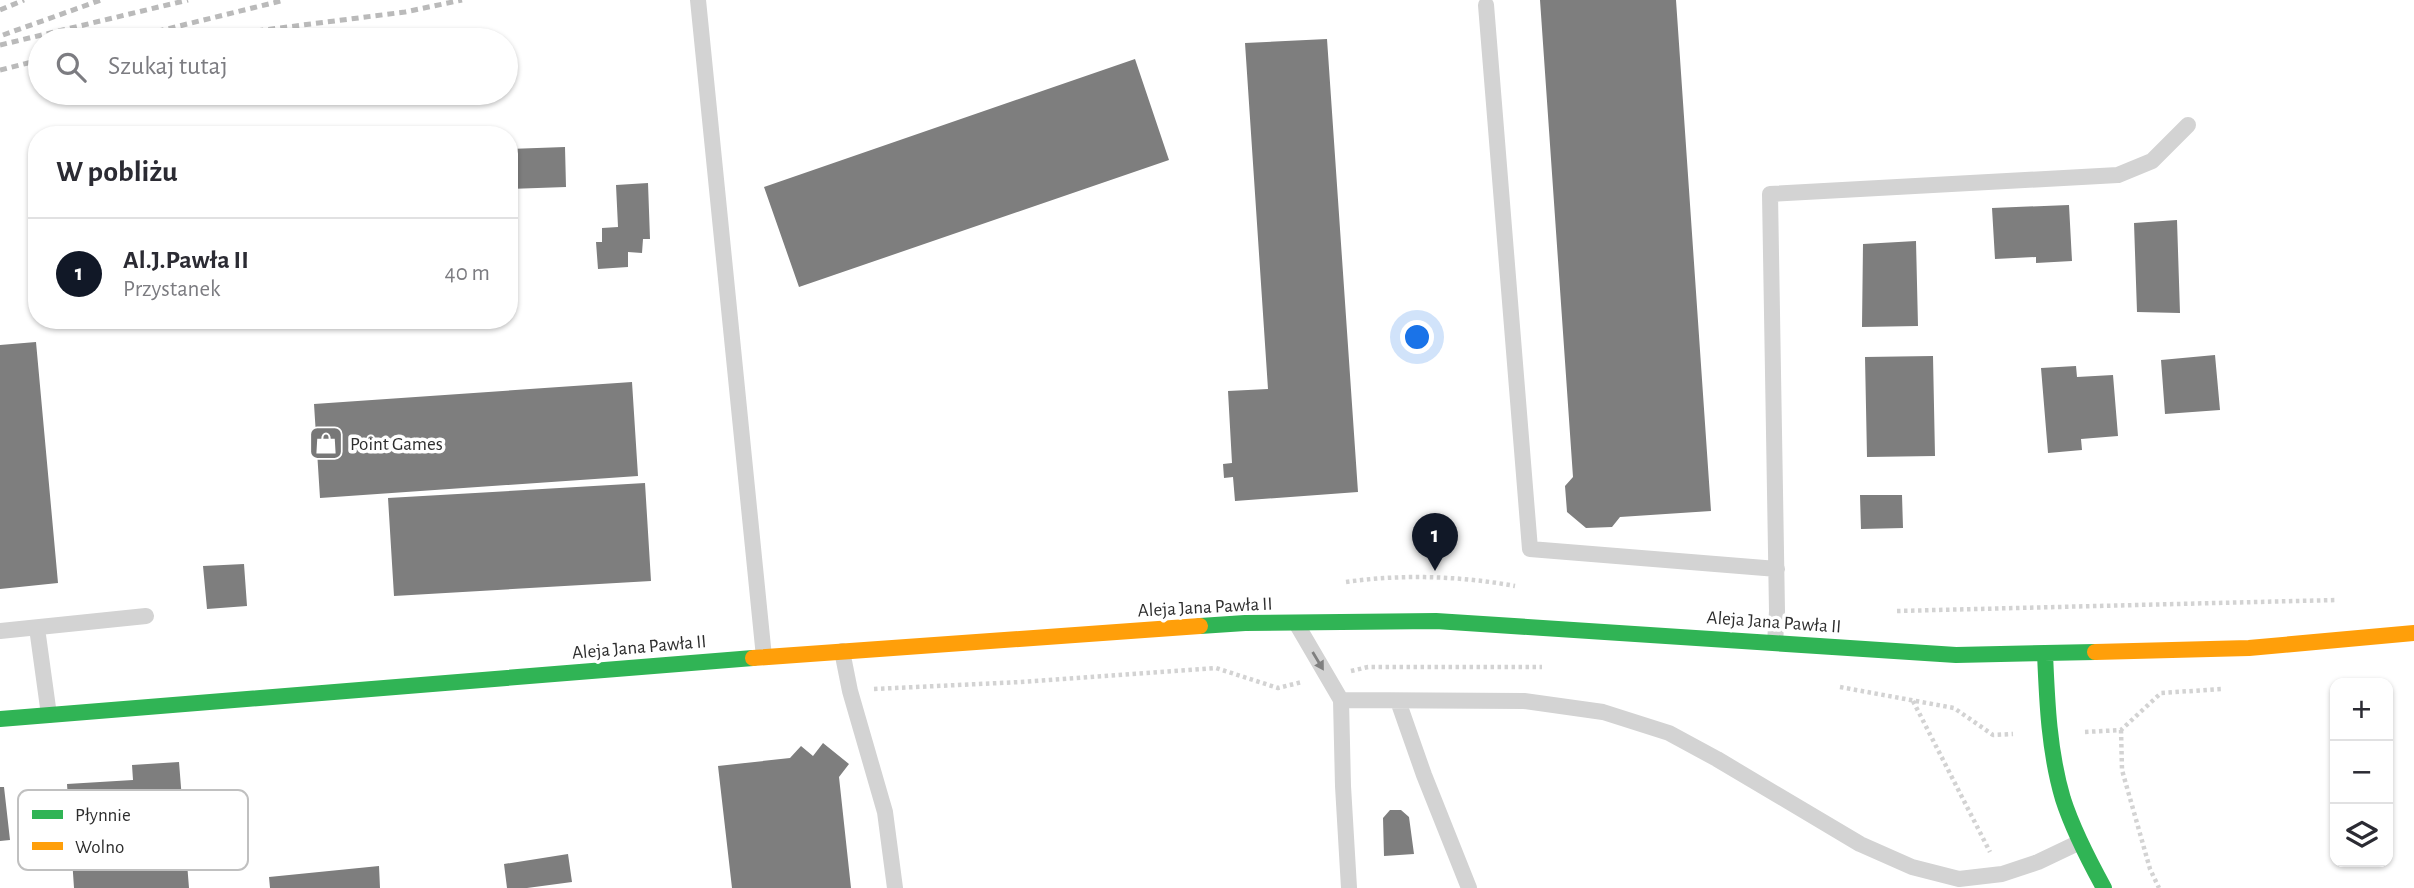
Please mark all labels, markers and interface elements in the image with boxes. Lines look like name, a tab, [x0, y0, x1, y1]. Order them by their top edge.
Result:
search box	[28, 28, 518, 105]
icon: search	[52, 48, 90, 86]
text: Szukaj tutaj	[108, 53, 228, 79]
text: W pobliżu	[56, 157, 178, 187]
text: Al.J.Pawła II	[123, 247, 249, 273]
text: 1	[75, 262, 83, 285]
text: 40 m	[445, 262, 490, 285]
text: Przystanek	[123, 278, 221, 301]
your location	[1400, 320, 1434, 354]
shop icon: Point Games	[307, 424, 345, 462]
place label: Point Games	[350, 435, 443, 454]
pin: 1	[1412, 513, 1458, 571]
street label: Aleja Jana Pawła II	[1137, 594, 1273, 621]
street label: Aleja Jana Pawła II	[1706, 608, 1842, 637]
street label: Aleja Jana Pawła II	[571, 632, 707, 663]
one-way arrow	[1312, 651, 1325, 670]
map controls	[2330, 678, 2393, 867]
button: +	[2330, 678, 2393, 741]
button: −	[2330, 741, 2393, 804]
legend	[18, 790, 248, 870]
button: layers	[2330, 804, 2393, 867]
text: Płynnie	[75, 806, 131, 825]
text: Wolno	[75, 838, 124, 857]

